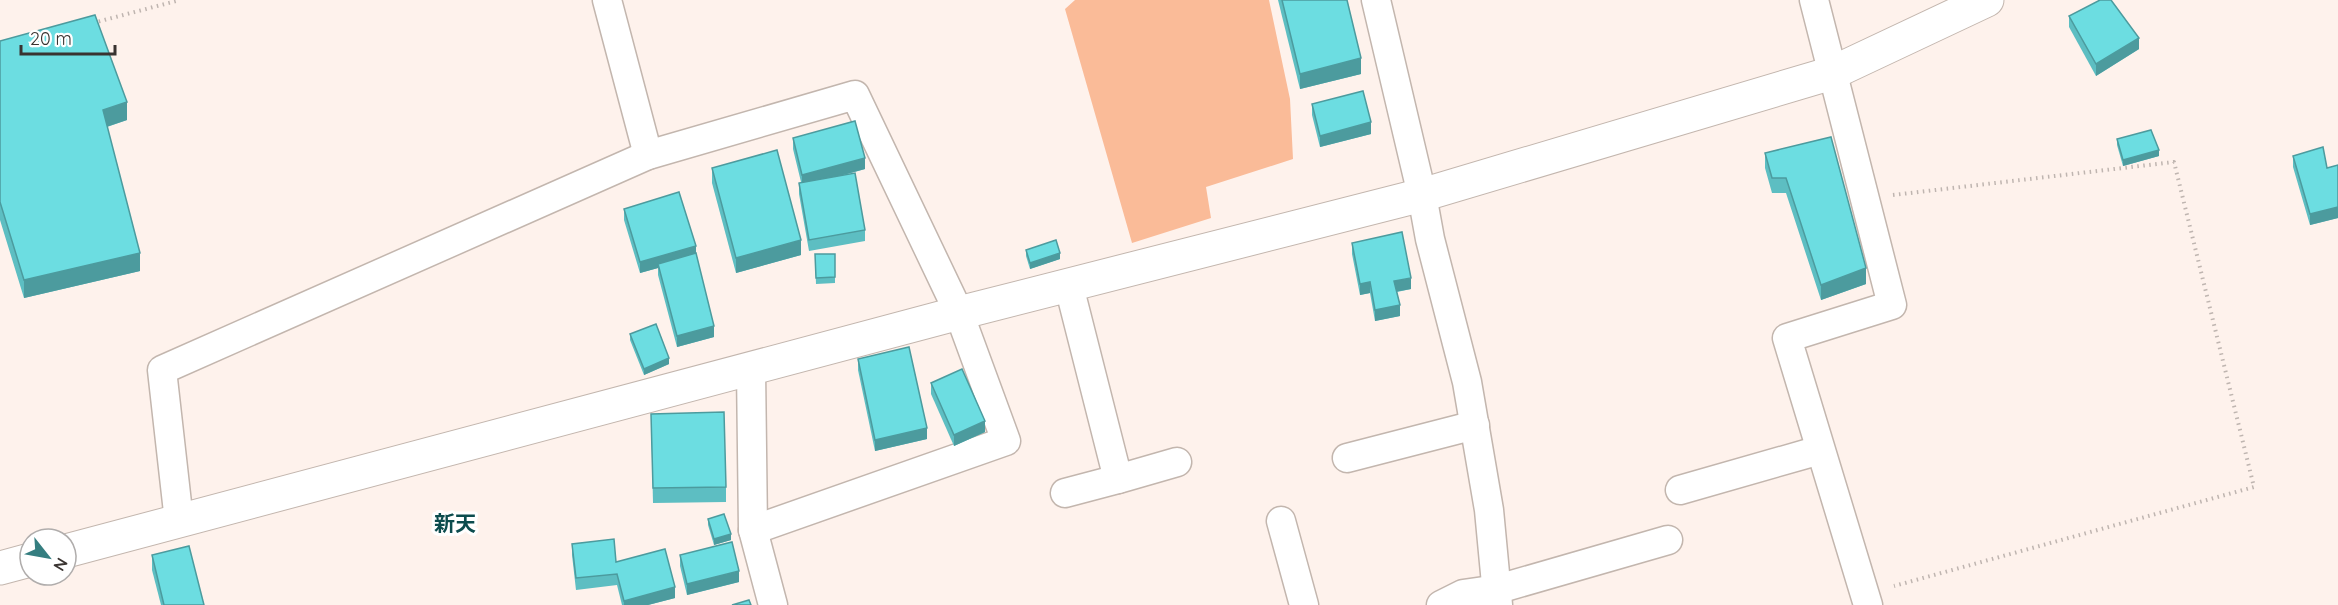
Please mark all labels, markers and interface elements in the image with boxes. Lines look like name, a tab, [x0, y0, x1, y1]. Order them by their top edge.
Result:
scale bar	[21, 18, 116, 56]
text: 20 m	[30, 27, 72, 50]
district label: 新天	[434, 510, 476, 536]
north arrow	[18, 527, 78, 587]
text: N	[49, 555, 72, 575]

